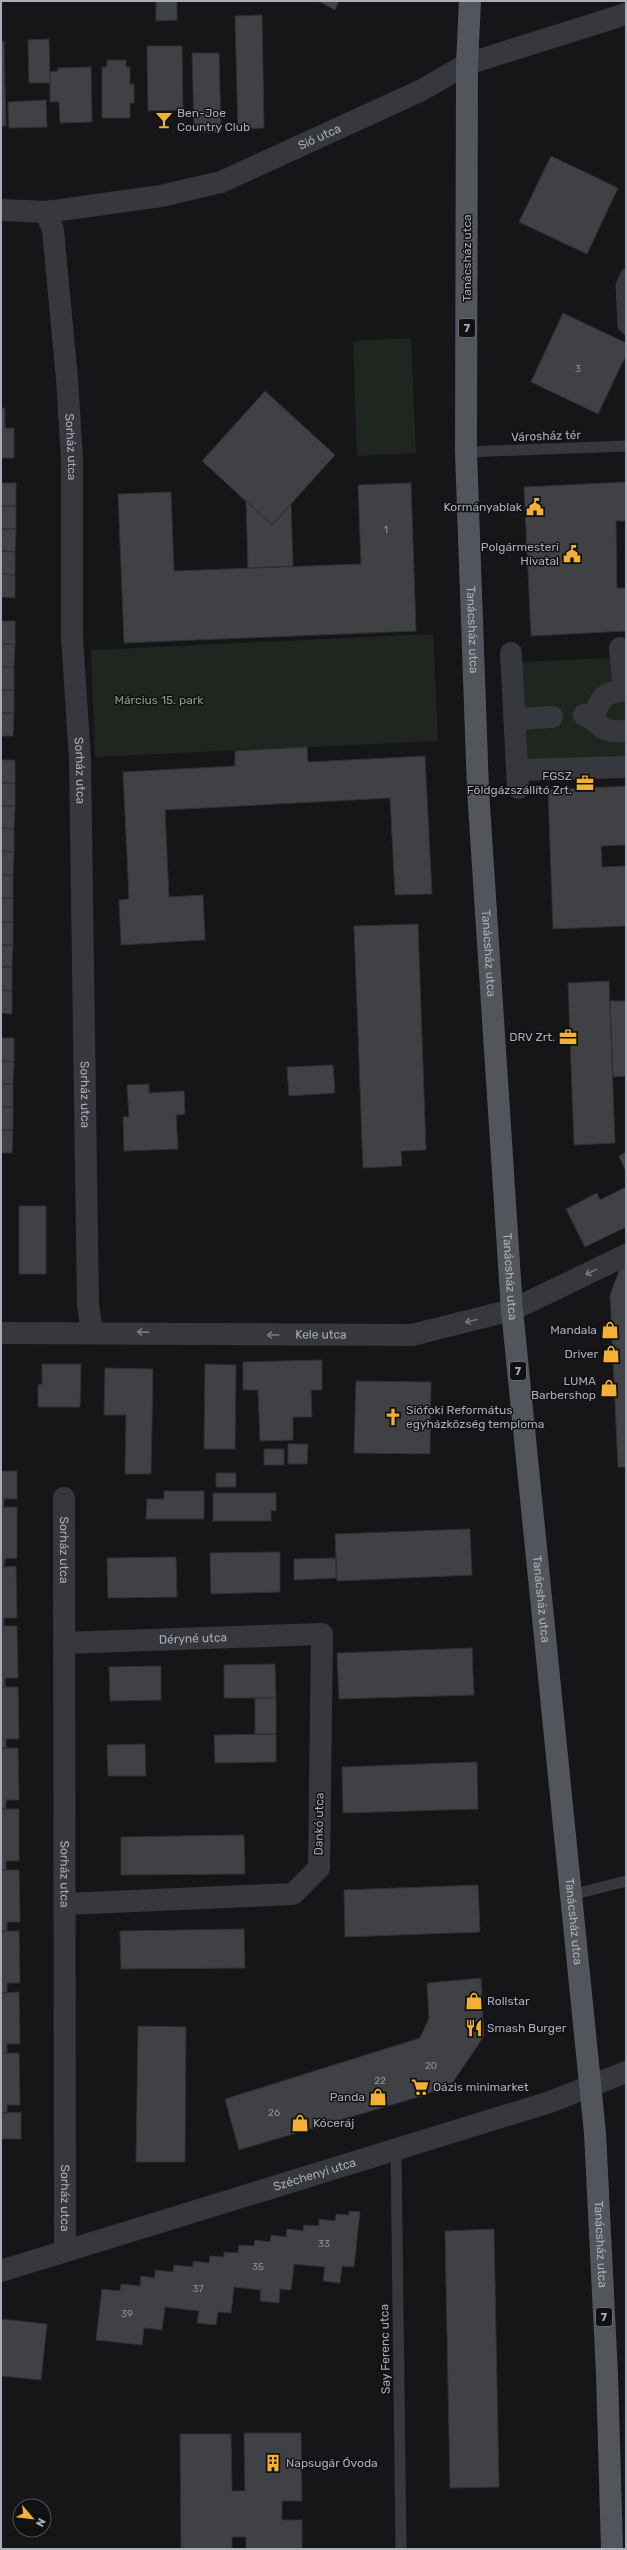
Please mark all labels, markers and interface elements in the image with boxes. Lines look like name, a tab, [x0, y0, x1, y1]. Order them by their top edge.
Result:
place label: Ben-Joe Country Club	[177, 106, 250, 134]
bar icon: Ben-Joe Country Club	[154, 110, 174, 130]
street label: Sió utca	[296, 121, 343, 153]
street label: Tanácsház utca	[460, 214, 474, 302]
road number: 7	[459, 319, 475, 337]
house number: 3	[575, 363, 581, 375]
street label: Sorház utca	[62, 413, 79, 480]
street label: Városház tér	[511, 428, 582, 444]
public building icon: Kormányablak	[525, 497, 545, 517]
place label: Kormányablak	[443, 500, 523, 514]
house number: 1	[384, 524, 388, 536]
place label: Polgármesteri Hivatal	[481, 540, 559, 568]
public building icon: Polgármesteri Hivatal	[562, 544, 582, 564]
street label: Tanácsház utca	[464, 586, 481, 674]
park label: Március 15. park	[114, 693, 204, 707]
street label: Sorház utca	[72, 737, 88, 804]
place label: FGSZ Földgázszállító Zrt.	[467, 769, 572, 797]
office icon: FGSZ Földgázszállító Zrt.	[575, 773, 595, 793]
street label: Tanácsház utca	[479, 909, 499, 997]
office icon: DRV Zrt.	[558, 1027, 578, 1047]
place label: DRV Zrt.	[509, 1030, 555, 1044]
street label: Sorház utca	[77, 1061, 92, 1128]
street label: Tanácsház utca	[500, 1233, 520, 1321]
one-way arrow	[585, 1269, 597, 1276]
one-way arrow	[465, 1317, 478, 1325]
shop icon: Mandala	[600, 1320, 620, 1340]
place label: Mandala	[550, 1323, 597, 1337]
street label: Kele utca	[295, 1327, 347, 1342]
one-way arrow	[137, 1328, 150, 1336]
one-way arrow	[267, 1331, 280, 1339]
shop icon: Driver	[601, 1344, 621, 1364]
place label: Driver	[565, 1347, 598, 1361]
road number: 7	[510, 1362, 526, 1380]
place label: LUMA Barbershop	[531, 1374, 596, 1402]
shop icon: LUMA Barbershop	[599, 1378, 619, 1398]
place label: Siófoki Református egyházközség temploma	[406, 1403, 544, 1431]
church icon: Siófoki Református egyházközség temploma	[383, 1407, 403, 1427]
street label: Sorház utca	[57, 1516, 71, 1584]
street label: Tanácsház utca	[530, 1555, 553, 1643]
street label: Déryné utca	[159, 1630, 227, 1647]
street label: Dankó utca	[311, 1792, 327, 1856]
street label: Sorház utca	[57, 1840, 72, 1908]
street label: Tanácsház utca	[562, 1877, 585, 1966]
shop icon: Rollstar	[464, 1991, 484, 2011]
place label: Rollstar	[487, 1994, 530, 2008]
restaurant icon: Smash Burger	[464, 2018, 484, 2038]
place label: Smash Burger	[487, 2021, 567, 2035]
house number: 20	[425, 2060, 437, 2072]
house number: 22	[374, 2075, 386, 2087]
supermarket icon: Oázis minimarket	[410, 2077, 430, 2097]
place label: Oázis minimarket	[433, 2080, 529, 2094]
shop icon: Panda	[368, 2087, 388, 2107]
place label: Panda	[330, 2090, 365, 2104]
house number: 26	[268, 2107, 280, 2119]
shop icon: Kóceráj	[290, 2113, 310, 2133]
place label: Kóceráj	[313, 2116, 354, 2130]
street label: Széchenyi utca	[271, 2155, 357, 2194]
street label: Sorház utca	[58, 2164, 72, 2232]
street label: Tanácsház utca	[591, 2200, 610, 2288]
house number: 33	[318, 2238, 330, 2250]
house number: 35	[252, 2261, 264, 2273]
house number: 37	[192, 2283, 204, 2295]
street label: Say Ferenc utca	[377, 2304, 393, 2394]
house number: 39	[121, 2308, 133, 2320]
road number: 7	[596, 2308, 612, 2326]
building icon: Napsugár Óvoda	[263, 2453, 283, 2473]
place label: Napsugár Óvoda	[286, 2456, 378, 2470]
north arrow	[12, 2498, 52, 2538]
text: N	[33, 2516, 48, 2529]

